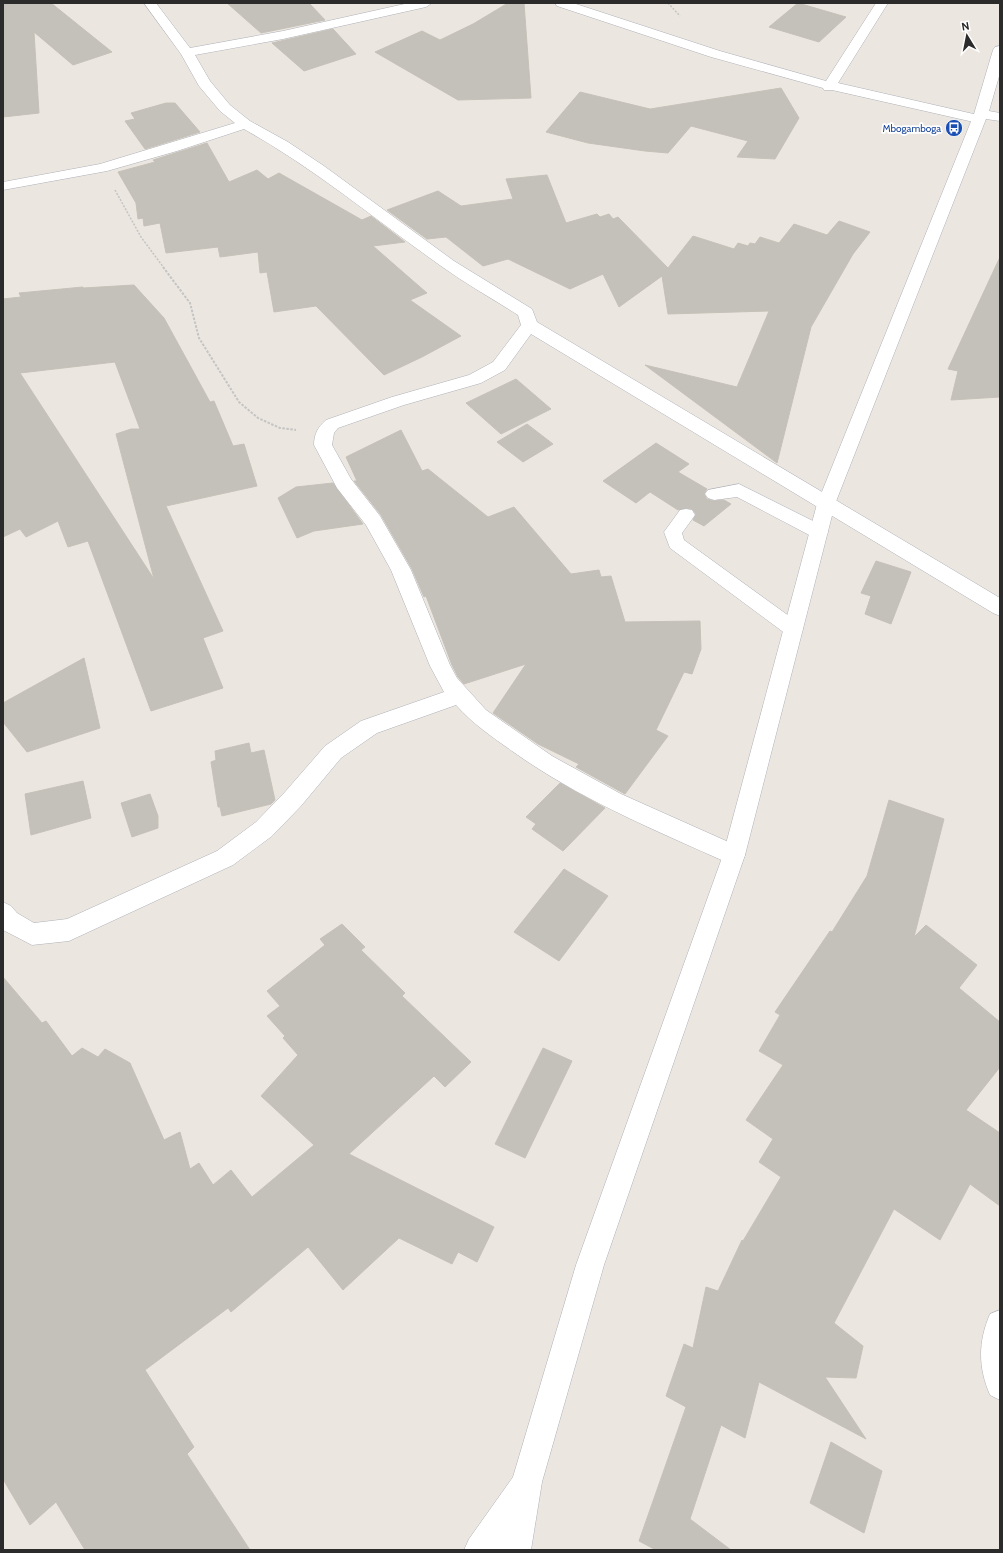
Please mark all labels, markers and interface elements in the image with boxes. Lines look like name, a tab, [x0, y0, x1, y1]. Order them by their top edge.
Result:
north arrow	[947, 16, 987, 56]
text: N	[960, 19, 970, 34]
bus stop icon: Mbogamboga	[944, 118, 964, 138]
place label: Mbogamboga	[883, 122, 941, 135]

